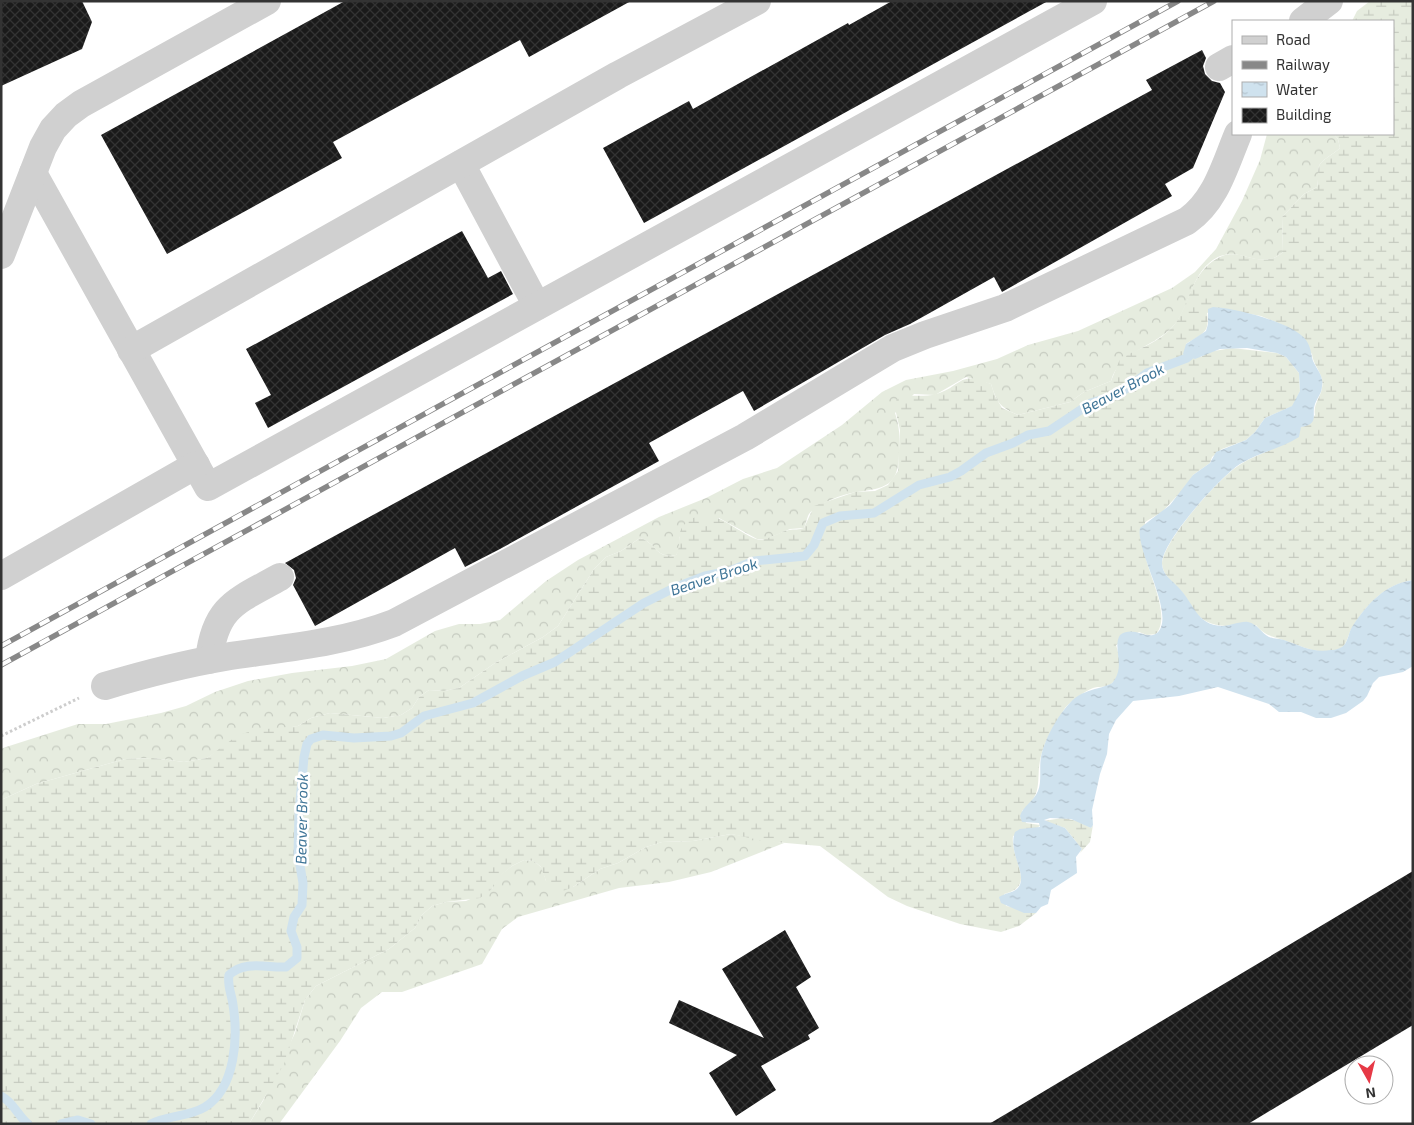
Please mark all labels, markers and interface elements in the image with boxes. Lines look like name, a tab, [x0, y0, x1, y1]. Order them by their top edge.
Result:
legend	[1232, 20, 1394, 135]
text: Road	[1276, 30, 1311, 48]
text: Railway	[1276, 55, 1330, 73]
text: Water	[1276, 80, 1318, 98]
text: Building	[1276, 105, 1332, 123]
water label: Beaver Brook	[1078, 359, 1167, 417]
water label: Beaver Brook	[668, 553, 760, 599]
water label: Beaver Brook	[291, 773, 311, 865]
north arrow	[1344, 1055, 1394, 1105]
text: N	[1365, 1084, 1377, 1102]

